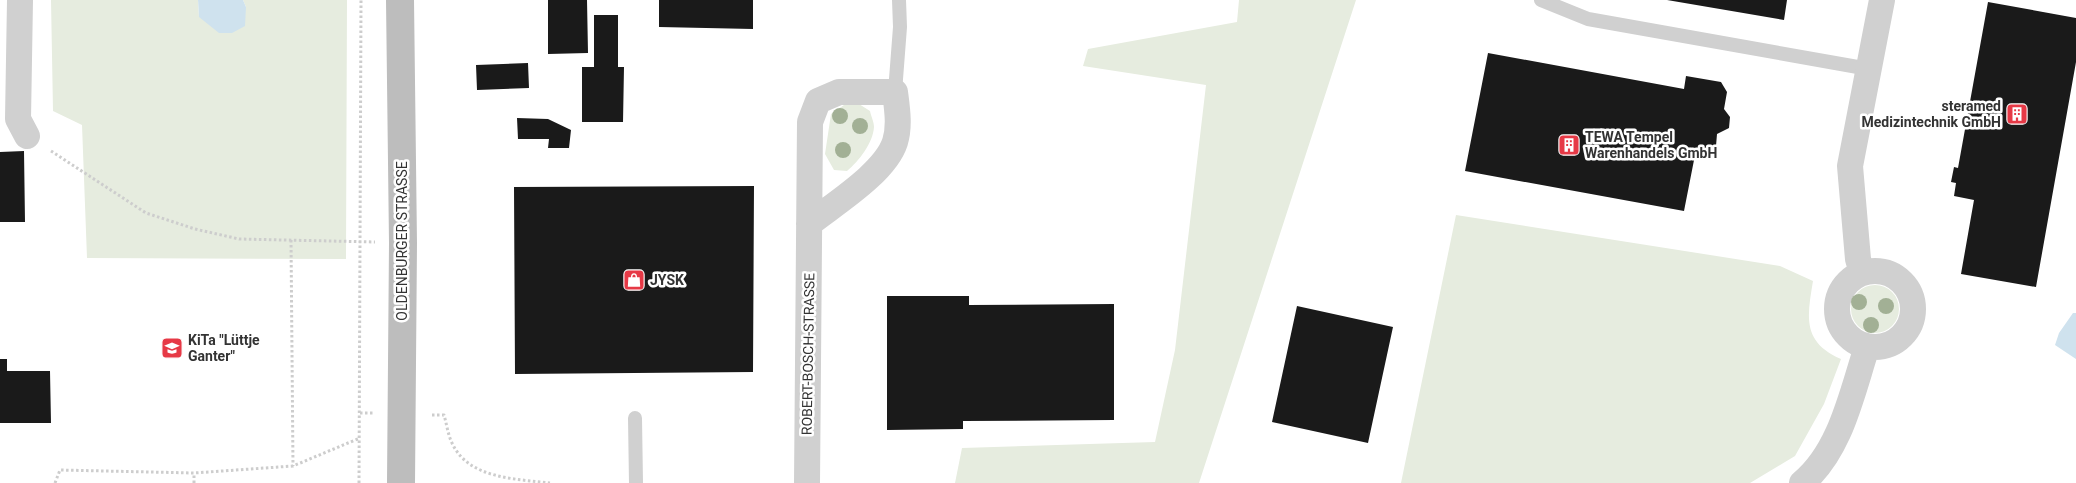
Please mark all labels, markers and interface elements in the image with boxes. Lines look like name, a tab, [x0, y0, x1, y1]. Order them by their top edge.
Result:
place label: steramed Medizintechnik GmbH	[1862, 98, 2001, 130]
building icon: steramed Medizintechnik GmbH	[2005, 102, 2029, 126]
place label: TEWA Tempel Warenhandels GmbH	[1585, 129, 1717, 161]
building icon: TEWA Tempel Warenhandels GmbH	[1557, 133, 1581, 157]
street label: OLDENBURGER STRASSE	[394, 161, 410, 321]
shop icon: JYSK	[622, 268, 646, 292]
place label: JYSK	[650, 272, 684, 288]
street label: ROBERT-BOSCH-STRASSE	[799, 273, 817, 435]
place label: KiTa "Lüttje Ganter"	[188, 332, 260, 364]
school or university icon: KiTa "Lüttje Ganter"	[160, 336, 184, 360]

